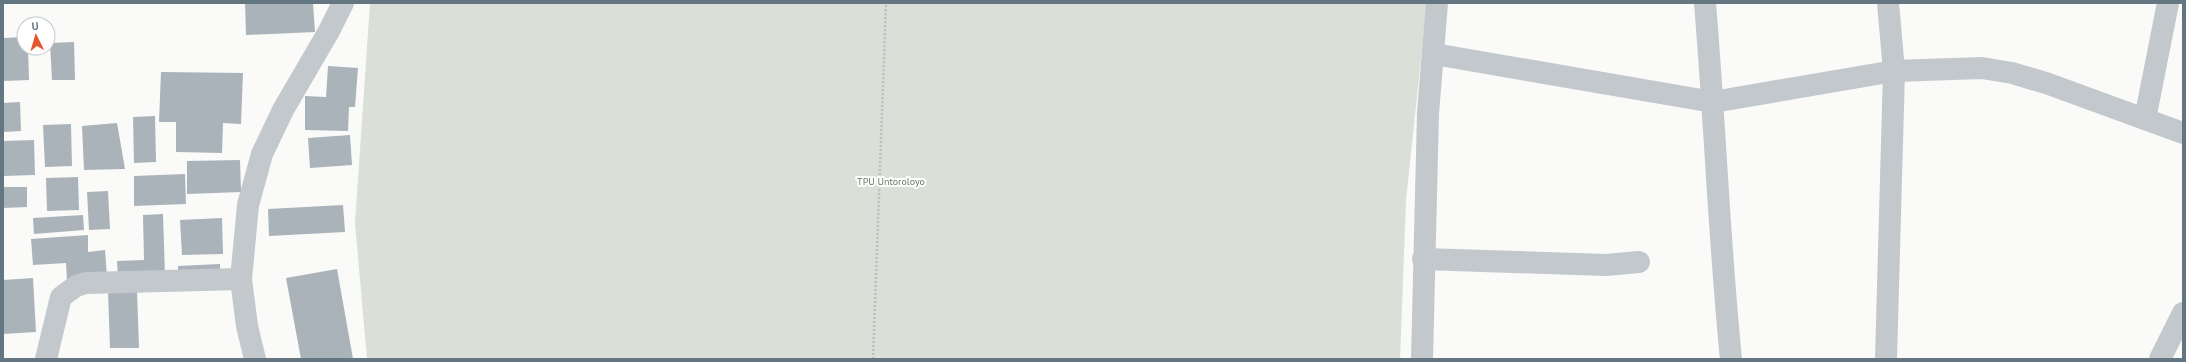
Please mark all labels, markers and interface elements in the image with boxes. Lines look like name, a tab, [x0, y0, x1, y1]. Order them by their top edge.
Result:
north arrow	[16, 16, 56, 56]
text: U	[31, 19, 39, 33]
park label: TPU Untoroloyo	[857, 175, 925, 188]

